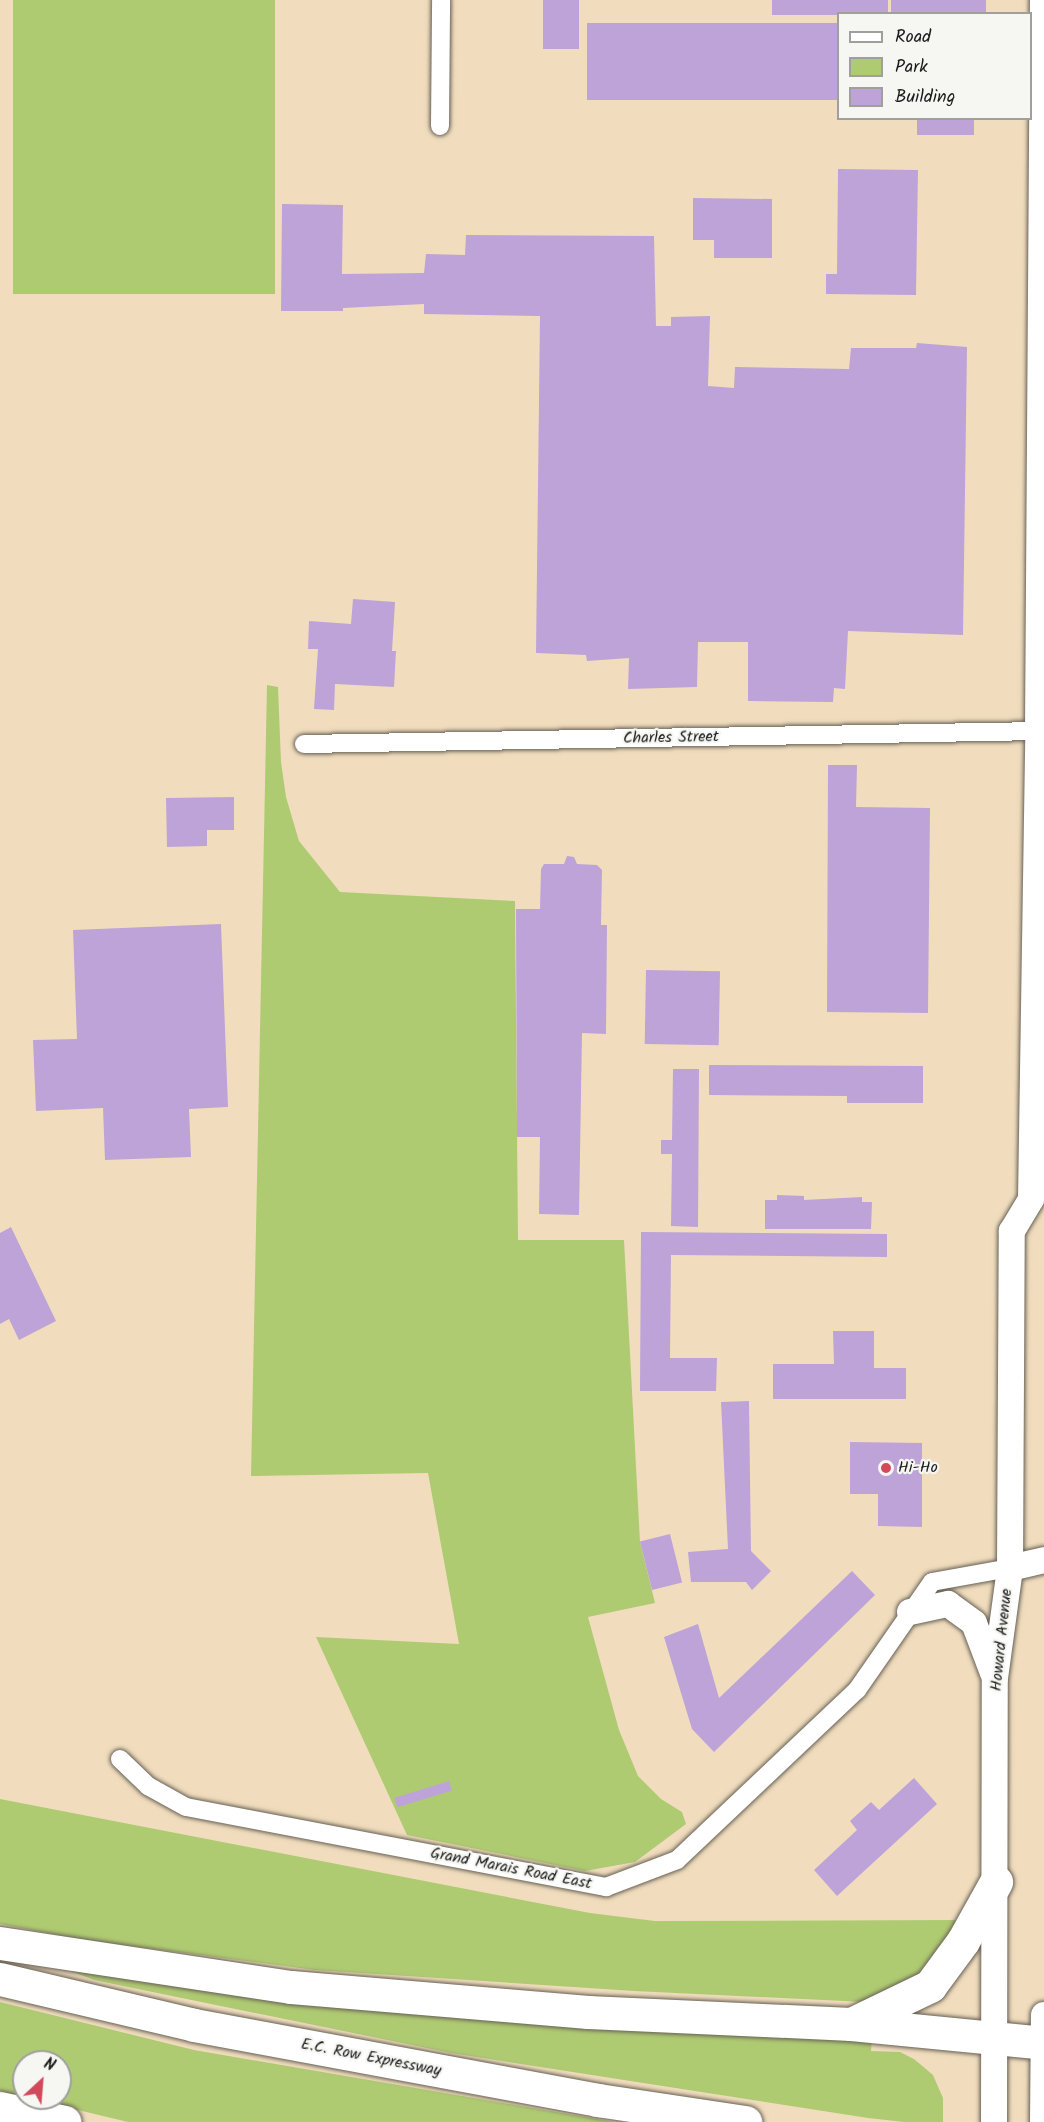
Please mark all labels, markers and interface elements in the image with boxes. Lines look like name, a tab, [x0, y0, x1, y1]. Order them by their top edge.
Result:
legend	[837, 12, 1032, 120]
text: Road	[895, 23, 931, 52]
text: Park	[895, 53, 928, 82]
text: Building	[895, 83, 955, 112]
street label: Charles Street	[623, 728, 719, 748]
place label: Hi-Ho	[898, 1458, 938, 1478]
marker: Hi-Ho	[879, 1461, 893, 1475]
street label: Howard Avenue	[987, 1588, 1017, 1692]
street label: Grand Marais Road East	[429, 1844, 593, 1894]
street label: E.C. Row Expressway	[299, 2035, 443, 2081]
north arrow	[12, 2050, 72, 2110]
text: N	[39, 2052, 59, 2079]

